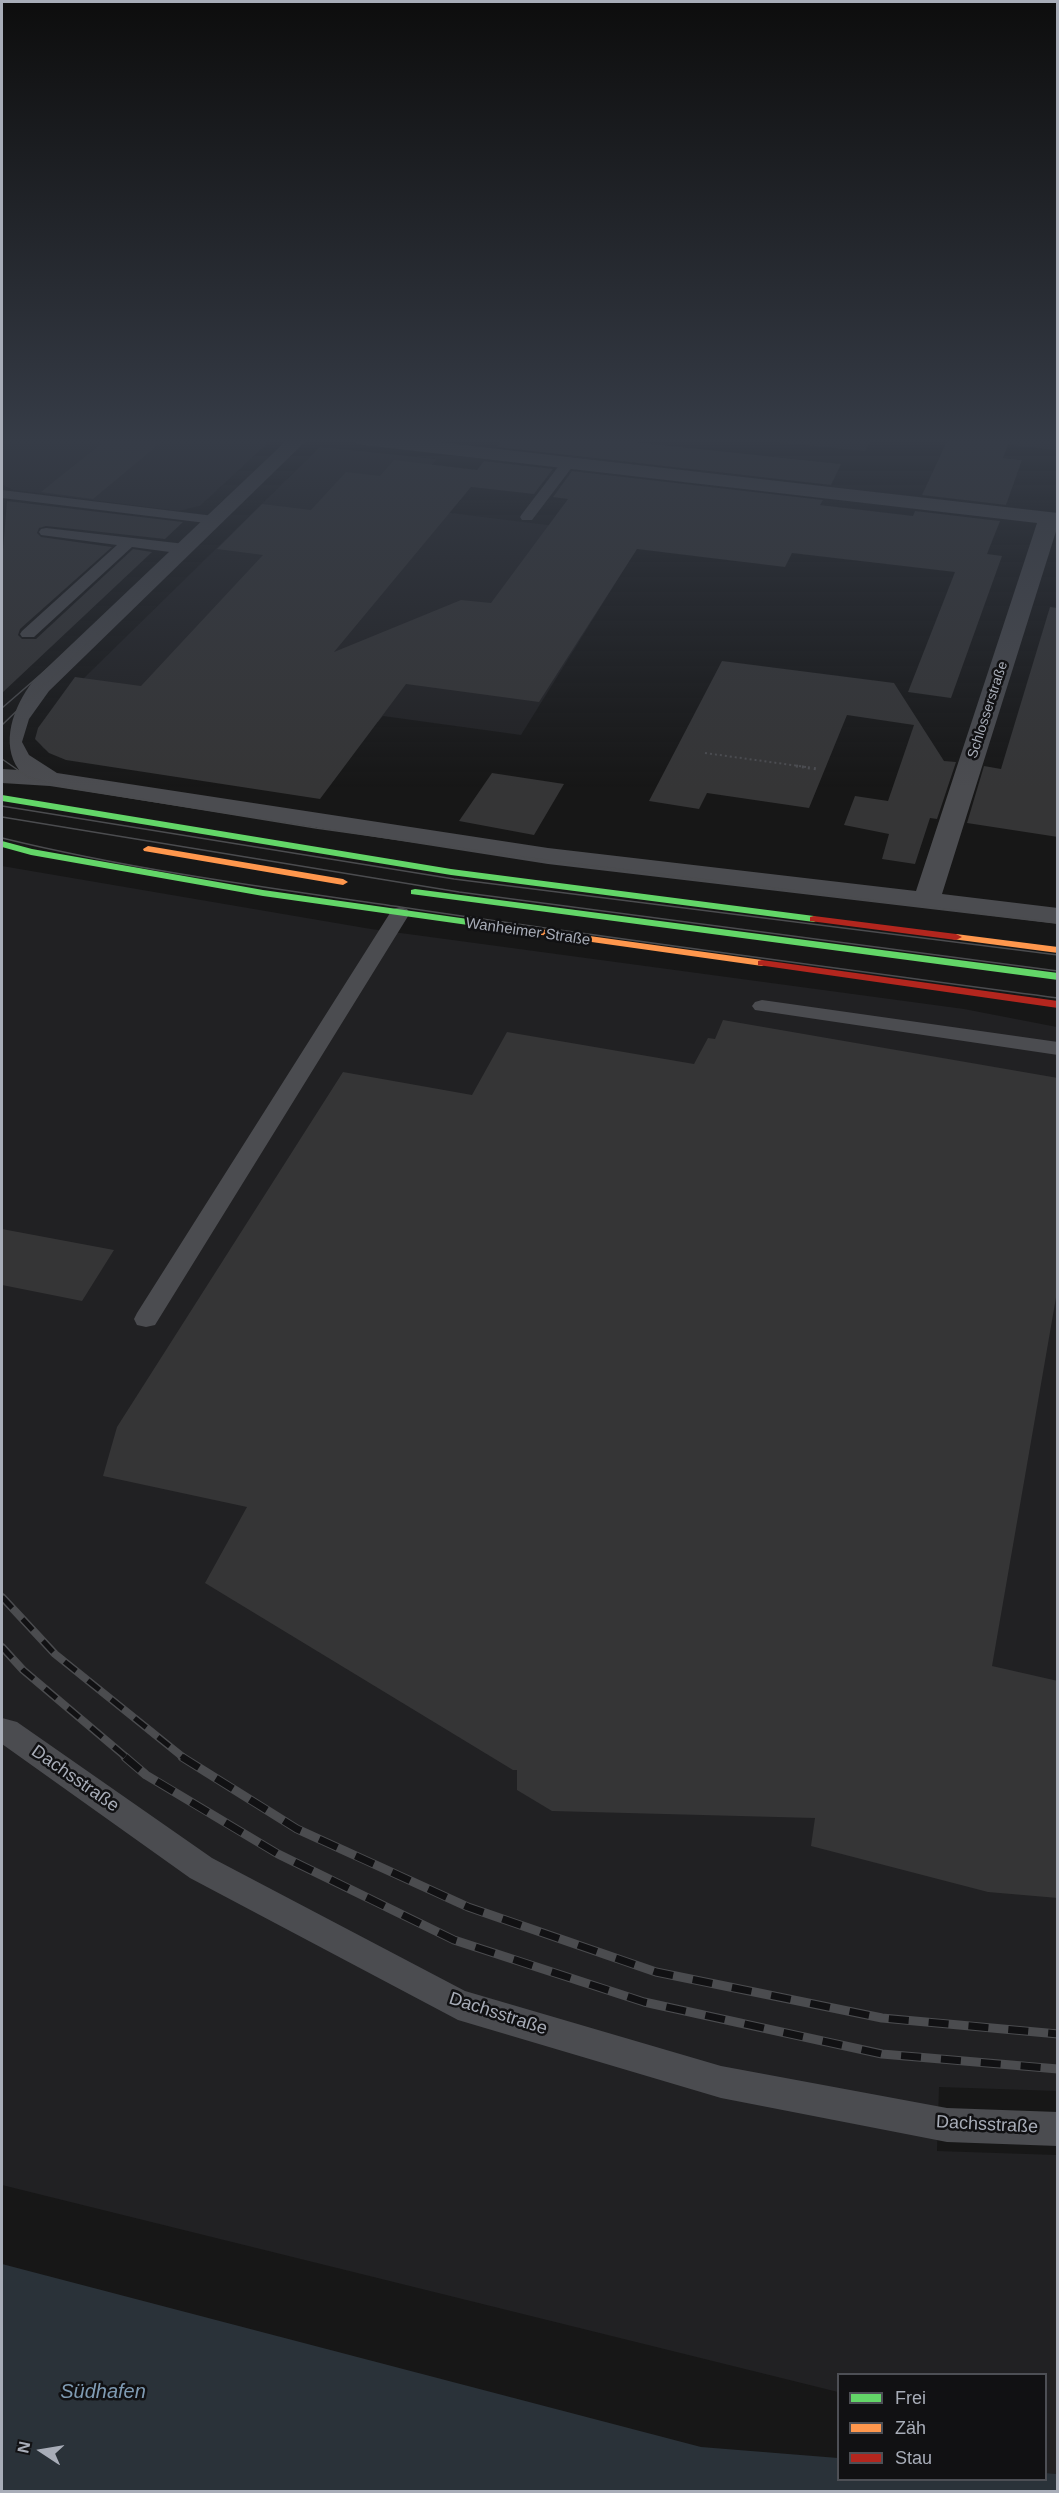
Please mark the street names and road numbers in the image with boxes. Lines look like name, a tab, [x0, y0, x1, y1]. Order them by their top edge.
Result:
street label: Schlosserstraße	[964, 659, 1012, 761]
street label: Wanheimer Straße	[465, 914, 591, 950]
street label: Dachsstraße	[27, 1741, 123, 1817]
street label: Dachsstraße	[446, 1988, 550, 2040]
street label: Dachsstraße	[935, 2112, 1039, 2138]

